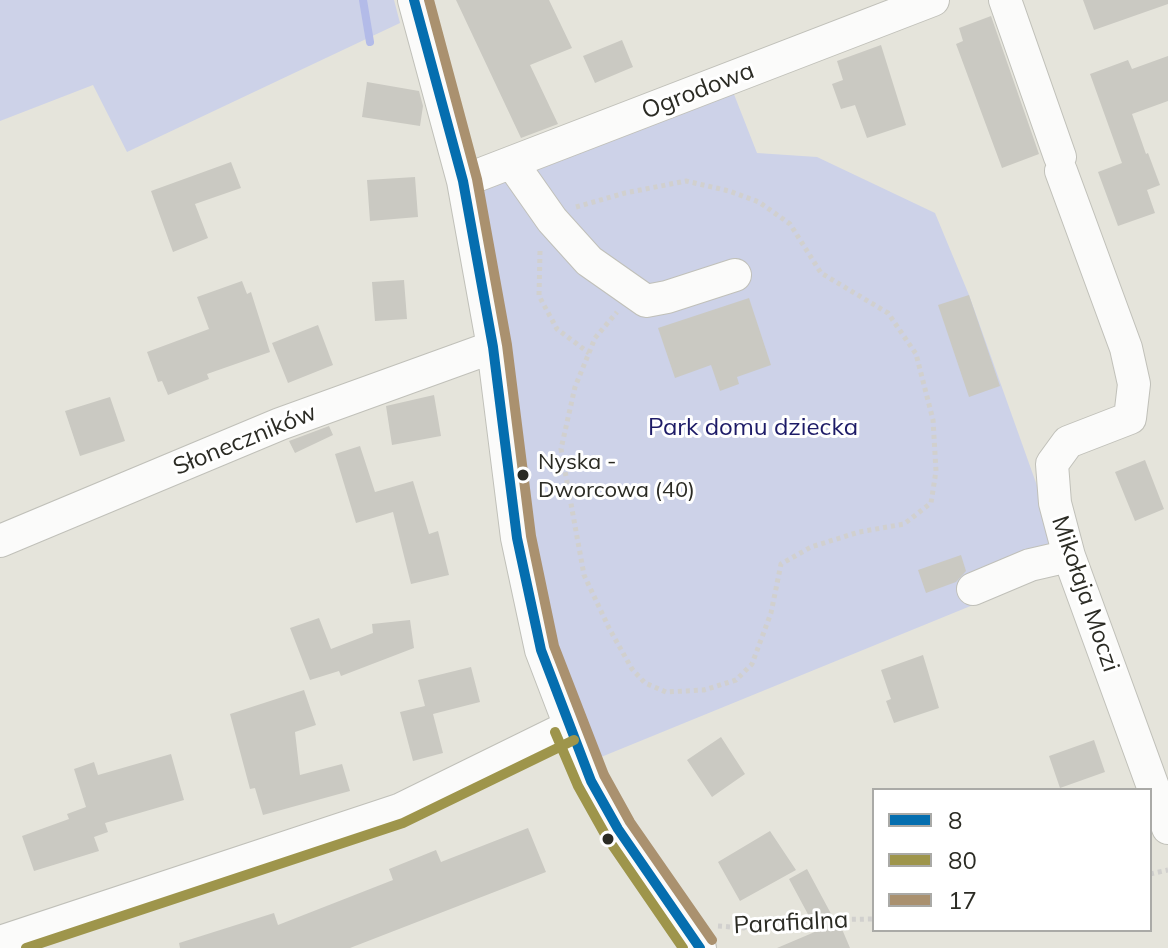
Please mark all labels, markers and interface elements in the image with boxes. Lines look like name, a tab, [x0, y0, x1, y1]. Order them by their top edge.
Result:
street label: Ogrodowa	[638, 56, 758, 126]
street label: Słoneczników	[169, 398, 321, 482]
park label: Park domu dziecka	[648, 414, 858, 442]
place label: Nyska - Dworcowa (40)	[538, 449, 695, 500]
marker: Nyska - Dworcowa (40)	[515, 467, 531, 483]
street label: Mikołaja Moczi	[1045, 512, 1125, 676]
legend	[872, 788, 1152, 932]
text: 8	[948, 805, 962, 835]
unlabelled marker	[600, 831, 616, 847]
text: 80	[948, 845, 977, 875]
text: 17	[948, 885, 977, 915]
street label: Parafialna	[733, 906, 849, 940]

